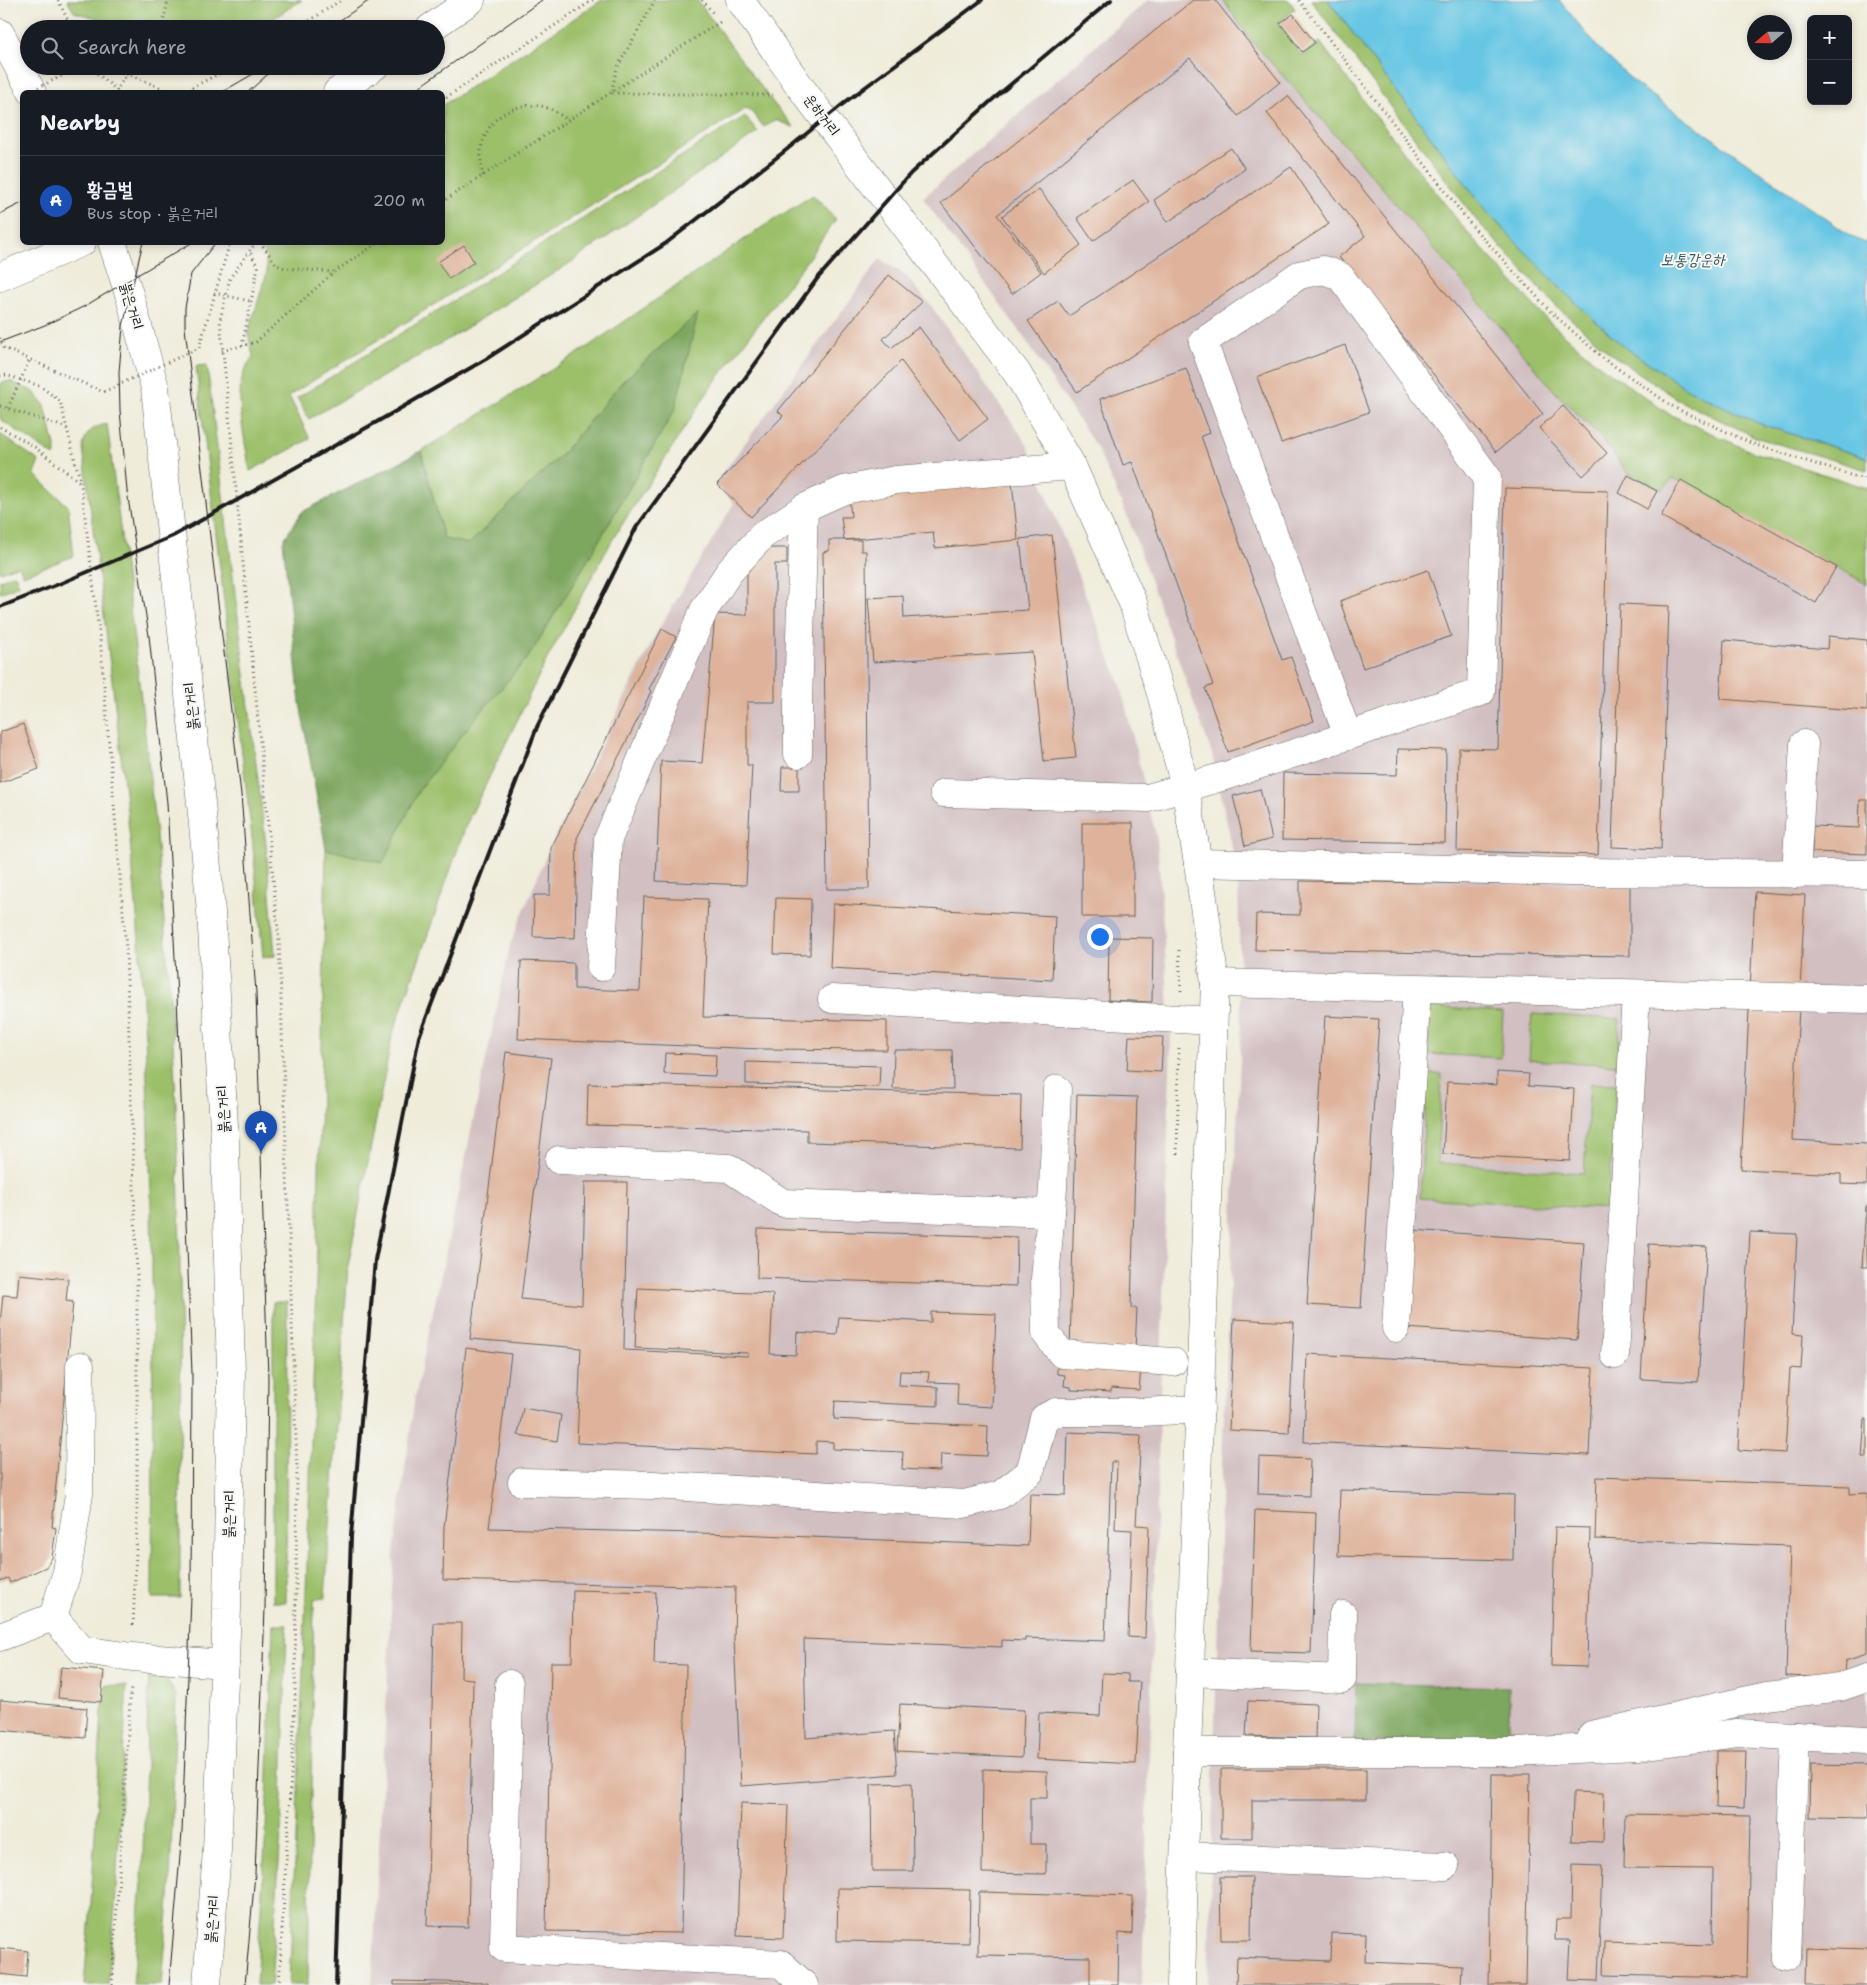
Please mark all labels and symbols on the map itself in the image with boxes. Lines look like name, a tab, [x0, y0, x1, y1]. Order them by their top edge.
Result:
north arrow	[1747, 15, 1792, 60]
street label: 운하거리	[799, 90, 845, 140]
water label: 보통강운하	[1661, 249, 1726, 270]
street label: 붉은거리	[116, 280, 148, 332]
street label: 붉은거리	[179, 681, 203, 731]
your location	[1087, 924, 1113, 950]
street label: 붉은거리	[212, 1084, 234, 1134]
pin: A	[245, 1111, 277, 1152]
street label: 붉은거리	[219, 1490, 239, 1538]
street label: 붉은거리	[200, 1894, 224, 1944]

